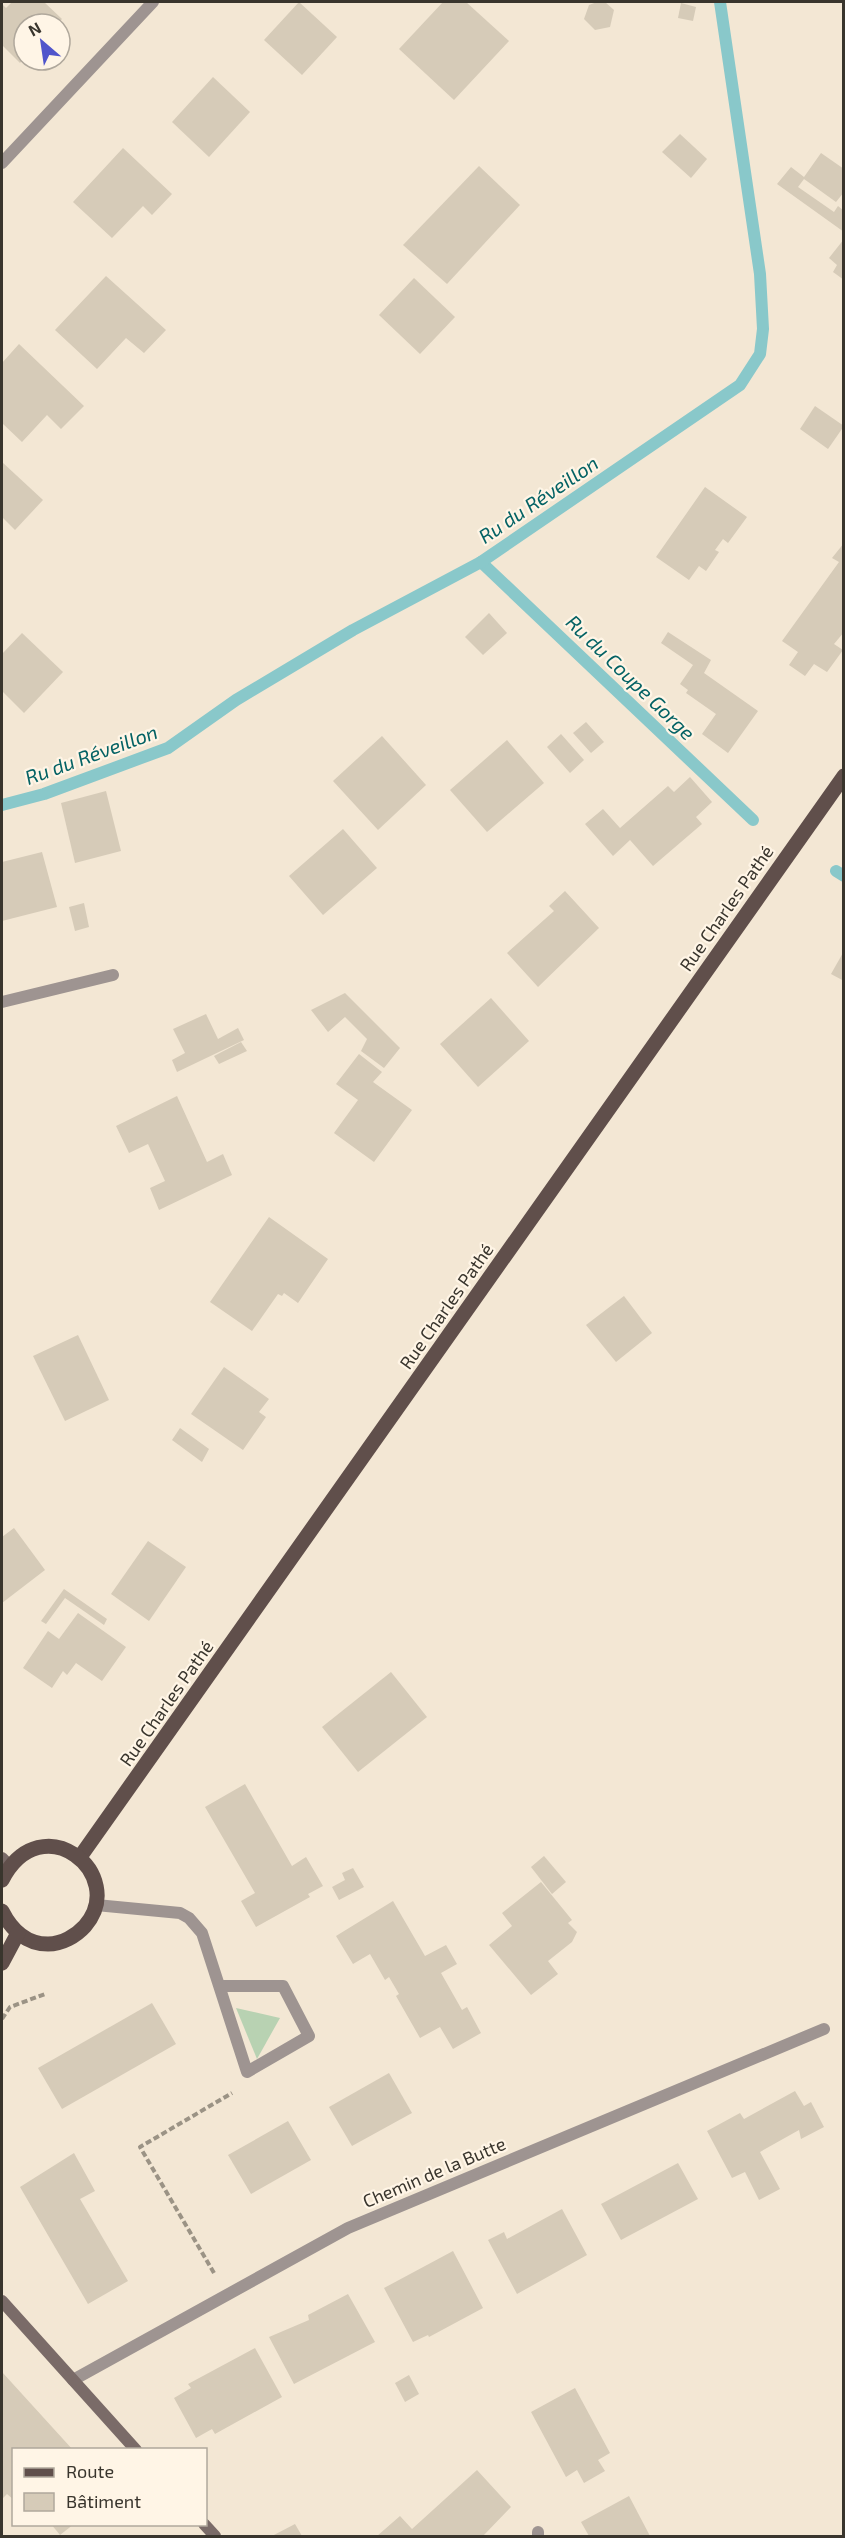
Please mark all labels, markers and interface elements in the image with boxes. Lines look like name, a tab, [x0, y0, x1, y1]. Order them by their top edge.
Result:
north arrow	[12, 12, 72, 72]
text: N	[25, 17, 44, 40]
water label: Ru du Réveillon	[474, 450, 602, 548]
water label: Ru du Coupe Gorge	[562, 609, 701, 745]
water label: Ru du Réveillon	[21, 719, 161, 789]
street label: Rue Charles Pathé	[674, 841, 778, 975]
street label: Rue Charles Pathé	[394, 1239, 498, 1373]
street label: Rue Charles Pathé	[114, 1636, 218, 1770]
street label: Chemin de la Butte	[359, 2132, 509, 2212]
legend	[12, 2448, 207, 2526]
text: Route	[66, 2460, 114, 2482]
text: Bâtiment	[66, 2490, 141, 2512]

